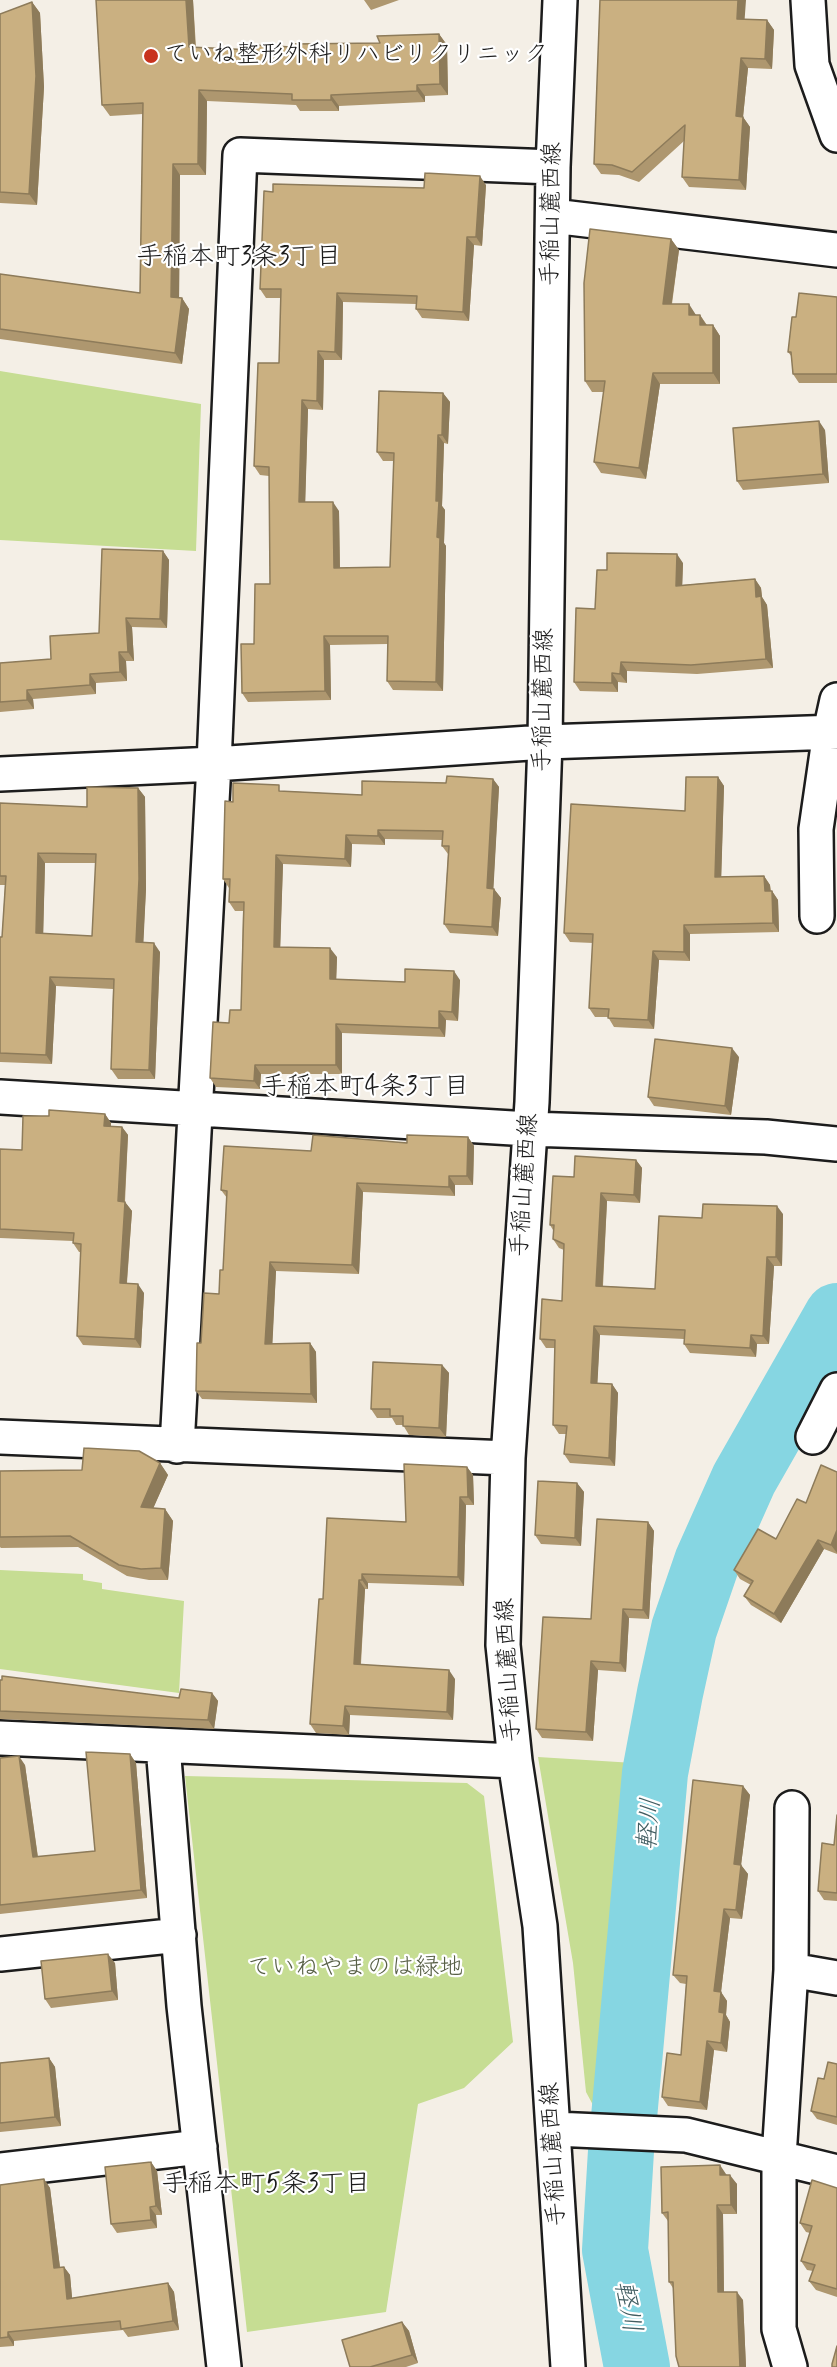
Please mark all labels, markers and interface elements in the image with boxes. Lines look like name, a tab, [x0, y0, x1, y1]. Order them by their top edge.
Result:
place label: ていね整形外科リハビリクリニック	[164, 42, 548, 70]
marker: ていね整形外科リハビリクリニック	[142, 47, 160, 65]
street label: 手稲山麓西線	[537, 142, 569, 286]
district label: 手稲本町3条3丁目	[136, 243, 342, 275]
street label: 手稲山麓西線	[529, 628, 561, 772]
district label: 手稲本町4条3丁目	[261, 1073, 469, 1105]
street label: 手稲山麓西線	[507, 1112, 545, 1258]
street label: 手稲山麓西線	[492, 1597, 528, 1743]
water label: 軽川	[633, 1797, 669, 1851]
park label: ていねやまのは緑地	[247, 1955, 463, 1983]
street label: 手稲山麓西線	[537, 2081, 573, 2227]
district label: 手稲本町5条3丁目	[161, 2170, 371, 2202]
water label: 軽川	[606, 2279, 646, 2335]

